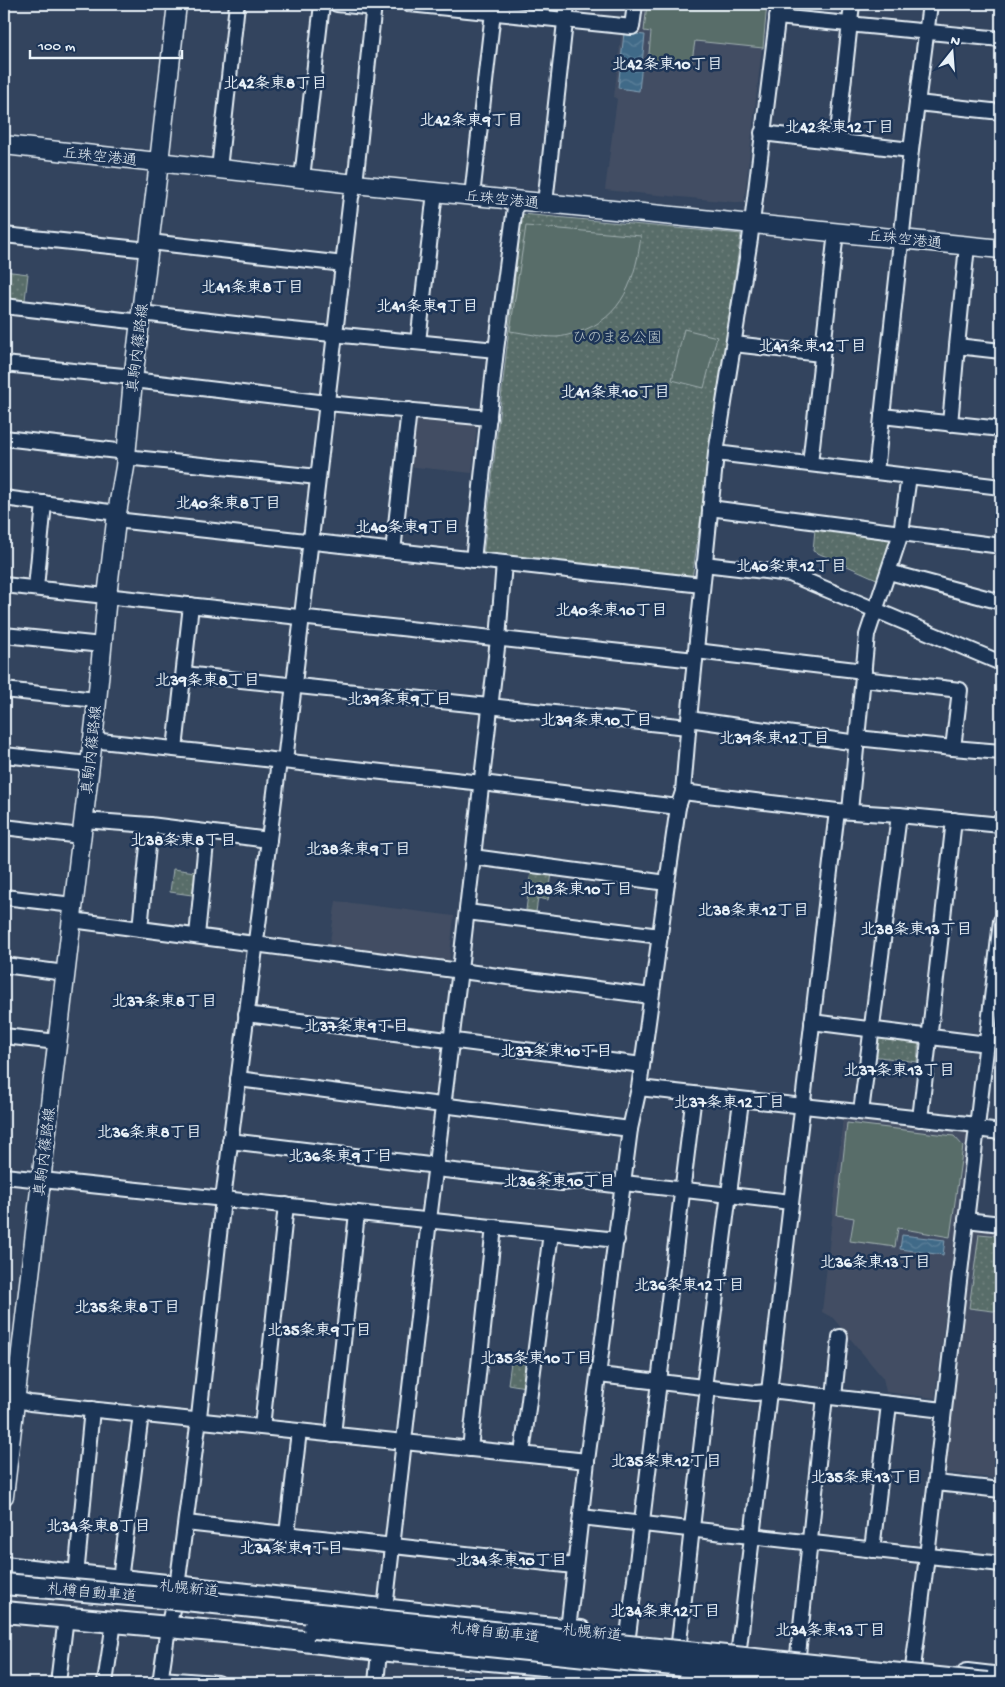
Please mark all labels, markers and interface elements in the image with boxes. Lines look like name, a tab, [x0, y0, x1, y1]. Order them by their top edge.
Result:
scale bar	[30, 28, 182, 60]
north arrow	[928, 28, 978, 78]
text: N	[948, 32, 962, 51]
text: 100 m	[37, 38, 76, 56]
district label: 北42条東10丁目	[612, 55, 722, 76]
district label: 北42条東8丁目	[223, 74, 327, 95]
district label: 北42条東9丁目	[419, 111, 523, 132]
district label: 北42条東12丁目	[784, 118, 894, 139]
street label: 丘珠空港通	[62, 144, 138, 171]
street label: 丘珠空港通	[464, 187, 540, 214]
street label: 丘珠空港通	[867, 227, 943, 254]
district label: 北41条東8丁目	[201, 278, 303, 299]
district label: 北41条東9丁目	[376, 297, 478, 318]
street label: 真駒内篠路線	[124, 302, 153, 394]
park label: ひのまる公園	[572, 330, 662, 348]
district label: 北41条東12丁目	[758, 337, 866, 358]
district label: 北41条東10丁目	[560, 383, 670, 404]
district label: 北40条東8丁目	[175, 494, 281, 515]
district label: 北40条東9丁目	[355, 518, 459, 539]
district label: 北40条東12丁目	[736, 557, 846, 578]
district label: 北40条東10丁目	[555, 601, 667, 622]
district label: 北39条東8丁目	[154, 671, 260, 692]
district label: 北39条東9丁目	[347, 690, 451, 711]
street label: 真駒内篠路線	[78, 704, 107, 796]
district label: 北39条東10丁目	[540, 711, 652, 732]
district label: 北39条東12丁目	[719, 729, 829, 750]
district label: 北38条東8丁目	[130, 831, 236, 852]
district label: 北38条東9丁目	[305, 840, 411, 861]
district label: 北38条東10丁目	[520, 880, 632, 901]
district label: 北38条東12丁目	[697, 901, 809, 922]
district label: 北38条東13丁目	[860, 920, 972, 941]
district label: 北37条東8丁目	[111, 992, 217, 1013]
district label: 北37条東9丁目	[304, 1017, 408, 1038]
district label: 北37条東10丁目	[500, 1042, 612, 1063]
district label: 北37条東13丁目	[843, 1061, 955, 1082]
district label: 北37条東12丁目	[674, 1093, 784, 1114]
street label: 真駒内篠路線	[31, 1106, 60, 1198]
district label: 北36条東8丁目	[96, 1123, 202, 1144]
district label: 北36条東9丁目	[288, 1147, 392, 1168]
district label: 北36条東10丁目	[503, 1172, 615, 1193]
district label: 北36条東13丁目	[819, 1253, 931, 1274]
district label: 北36条東12丁目	[634, 1276, 744, 1297]
district label: 北35条東8丁目	[74, 1298, 180, 1319]
district label: 北35条東9丁目	[267, 1321, 371, 1342]
district label: 北35条東10丁目	[480, 1349, 592, 1370]
district label: 北35条東12丁目	[610, 1452, 722, 1473]
district label: 北35条東13丁目	[810, 1468, 922, 1489]
district label: 北34条東8丁目	[46, 1517, 150, 1538]
district label: 北34条東9丁目	[239, 1539, 343, 1560]
district label: 北34条東10丁目	[455, 1551, 567, 1572]
street label: 札幌新道	[158, 1578, 220, 1602]
street label: 札樽自動車道	[46, 1580, 138, 1607]
district label: 北34条東12丁目	[610, 1602, 720, 1623]
street label: 札樽自動車道	[449, 1619, 541, 1648]
district label: 北34条東13丁目	[775, 1621, 885, 1642]
street label: 札幌新道	[561, 1622, 623, 1646]

